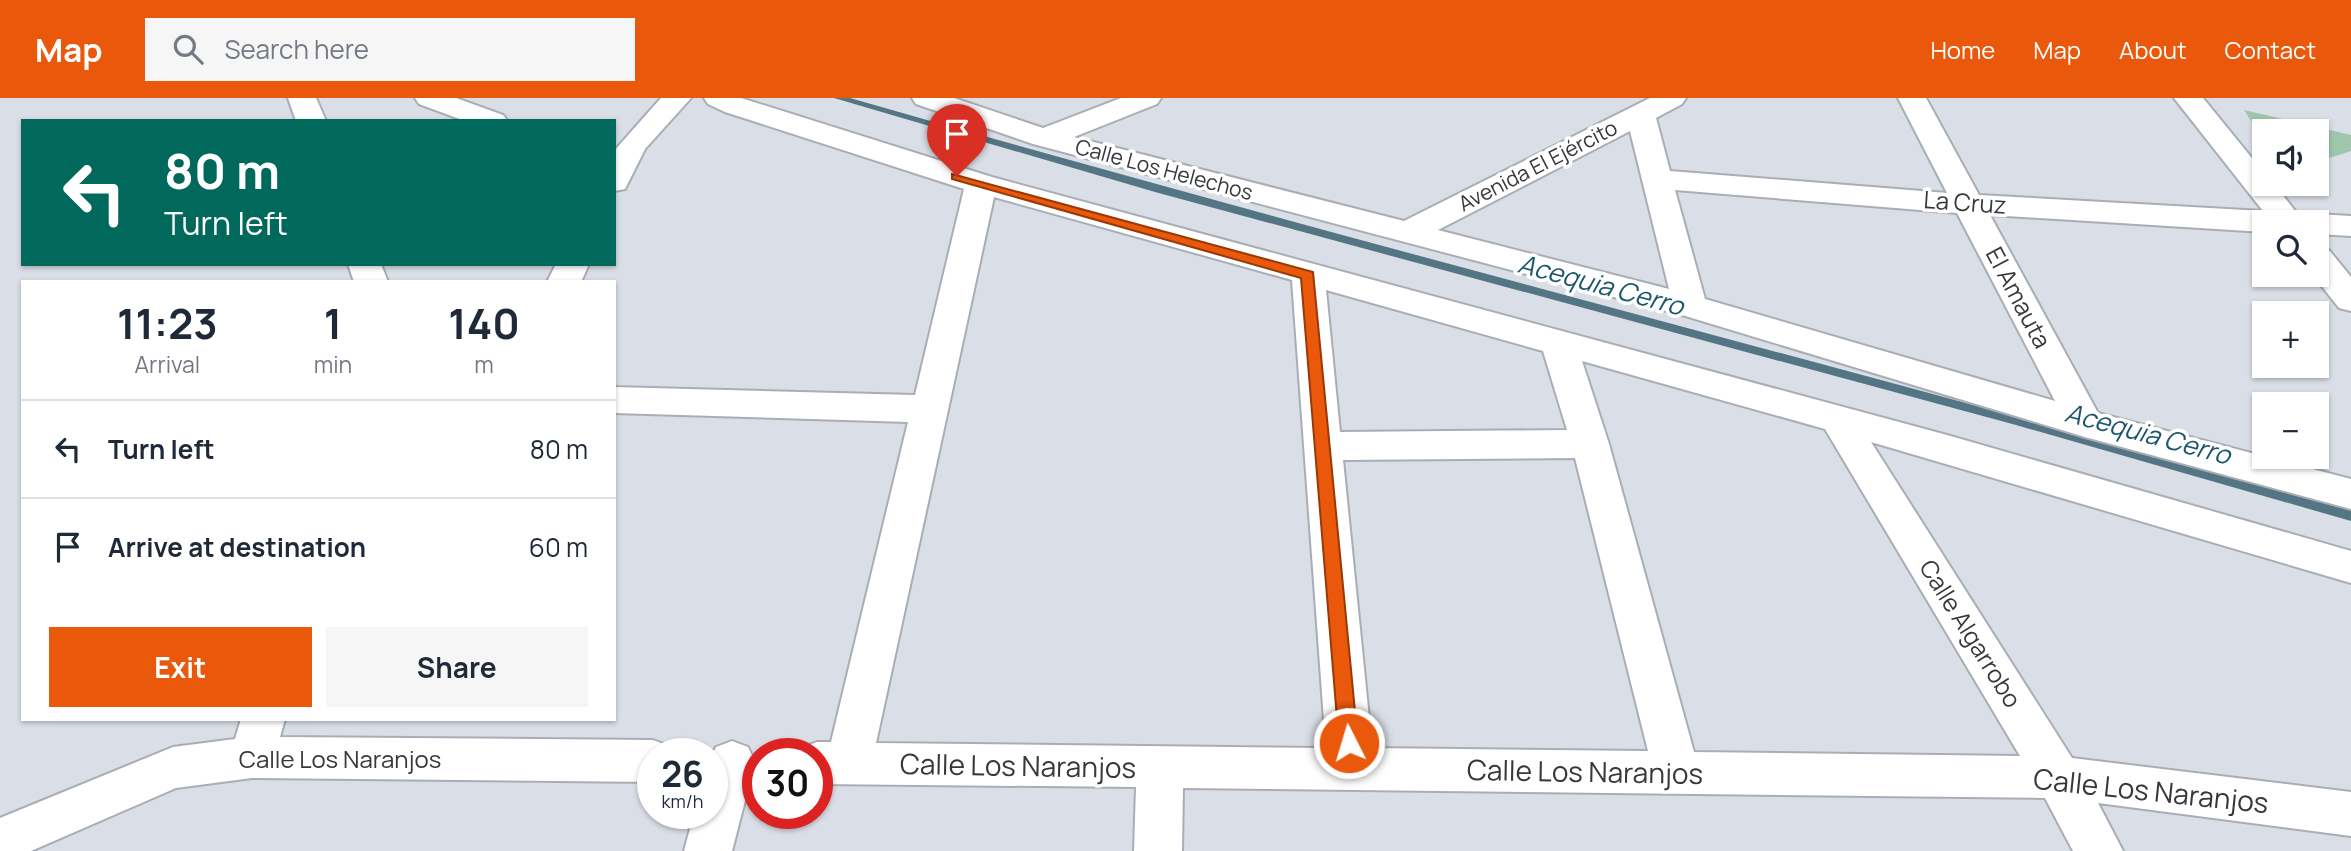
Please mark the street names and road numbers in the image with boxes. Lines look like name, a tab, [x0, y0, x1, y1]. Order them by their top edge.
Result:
street label: Avenida El Ejército	[1453, 113, 1622, 217]
street label: Calle Los Helechos	[1072, 132, 1256, 206]
street label: La Cruz	[1922, 182, 2008, 221]
street label: El Amauta	[1979, 241, 2060, 354]
street label: Calle Algarrobo	[1913, 553, 2030, 713]
street label: Calle Los Naranjos	[239, 742, 441, 775]
street label: Calle Los Naranjos	[900, 744, 1136, 786]
street label: Calle Los Naranjos	[1467, 750, 1703, 792]
street label: Calle Los Naranjos	[2032, 759, 2271, 821]

